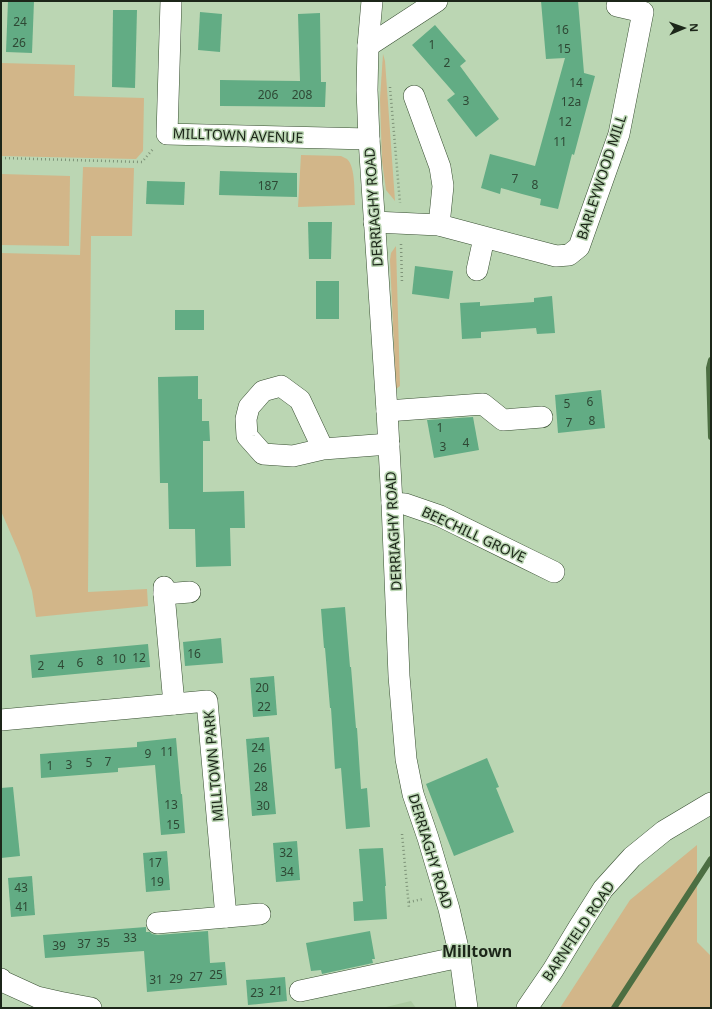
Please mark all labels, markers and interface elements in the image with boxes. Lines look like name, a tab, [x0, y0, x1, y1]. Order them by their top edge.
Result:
north arrow	[664, 8, 704, 48]
house number: 24	[13, 13, 27, 30]
house number: 16	[555, 21, 569, 38]
text: N	[687, 23, 702, 32]
house number: 26	[12, 34, 26, 51]
house number: 1	[429, 36, 435, 53]
house number: 15	[557, 40, 571, 57]
house number: 2	[444, 54, 451, 71]
house number: 14	[569, 74, 583, 91]
house number: 206	[258, 86, 278, 103]
house number: 208	[292, 86, 312, 103]
house number: 3	[463, 92, 470, 109]
house number: 12a	[561, 93, 581, 110]
street label: BARLEYWOOD MILL	[572, 112, 630, 242]
house number: 12	[558, 113, 572, 130]
street label: MILLTOWN AVENUE	[172, 123, 304, 147]
house number: 11	[553, 133, 567, 150]
street label: DERRIAGHY ROAD	[359, 147, 387, 267]
house number: 7	[512, 170, 519, 187]
house number: 8	[532, 176, 539, 193]
house number: 187	[258, 177, 278, 194]
house number: 6	[587, 393, 594, 410]
house number: 5	[564, 395, 571, 412]
house number: 8	[589, 412, 596, 429]
house number: 7	[566, 414, 573, 431]
house number: 1	[437, 419, 443, 436]
house number: 4	[463, 434, 470, 451]
house number: 3	[440, 438, 447, 455]
street label: DERRIAGHY ROAD	[380, 471, 406, 591]
street label: BEECHILL GROVE	[419, 502, 529, 566]
house number: 16	[187, 645, 201, 662]
house number: 12	[132, 649, 146, 666]
house number: 10	[112, 650, 126, 667]
house number: 8	[97, 652, 104, 669]
house number: 6	[77, 654, 84, 671]
house number: 4	[58, 656, 65, 673]
house number: 2	[38, 657, 45, 674]
house number: 20	[255, 679, 269, 696]
house number: 22	[257, 698, 271, 715]
street label: MILLTOWN PARK	[199, 709, 227, 822]
house number: 24	[251, 739, 265, 756]
house number: 11	[160, 743, 174, 760]
house number: 9	[145, 745, 152, 762]
house number: 7	[105, 753, 112, 770]
house number: 5	[86, 754, 93, 771]
house number: 3	[66, 756, 73, 773]
house number: 1	[47, 757, 53, 774]
house number: 26	[253, 759, 267, 776]
house number: 28	[254, 778, 268, 795]
street label: DERRIAGHY ROAD	[404, 791, 458, 911]
house number: 13	[164, 796, 178, 813]
house number: 30	[256, 797, 270, 814]
house number: 15	[166, 816, 180, 833]
house number: 32	[279, 844, 293, 861]
house number: 17	[148, 854, 162, 871]
house number: 34	[280, 863, 294, 880]
house number: 19	[150, 873, 164, 890]
street label: BARNFIELD ROAD	[537, 877, 619, 985]
house number: 43	[14, 879, 28, 896]
house number: 41	[15, 898, 29, 915]
house number: 33	[123, 929, 137, 946]
house number: 35	[96, 934, 110, 951]
house number: 37	[77, 935, 91, 952]
house number: 39	[52, 937, 66, 954]
district label: Milltown	[442, 940, 512, 962]
house number: 25	[209, 966, 223, 983]
house number: 27	[189, 968, 203, 985]
house number: 29	[169, 970, 183, 987]
house number: 31	[149, 971, 163, 988]
house number: 21	[269, 982, 283, 999]
house number: 23	[250, 984, 264, 1001]

